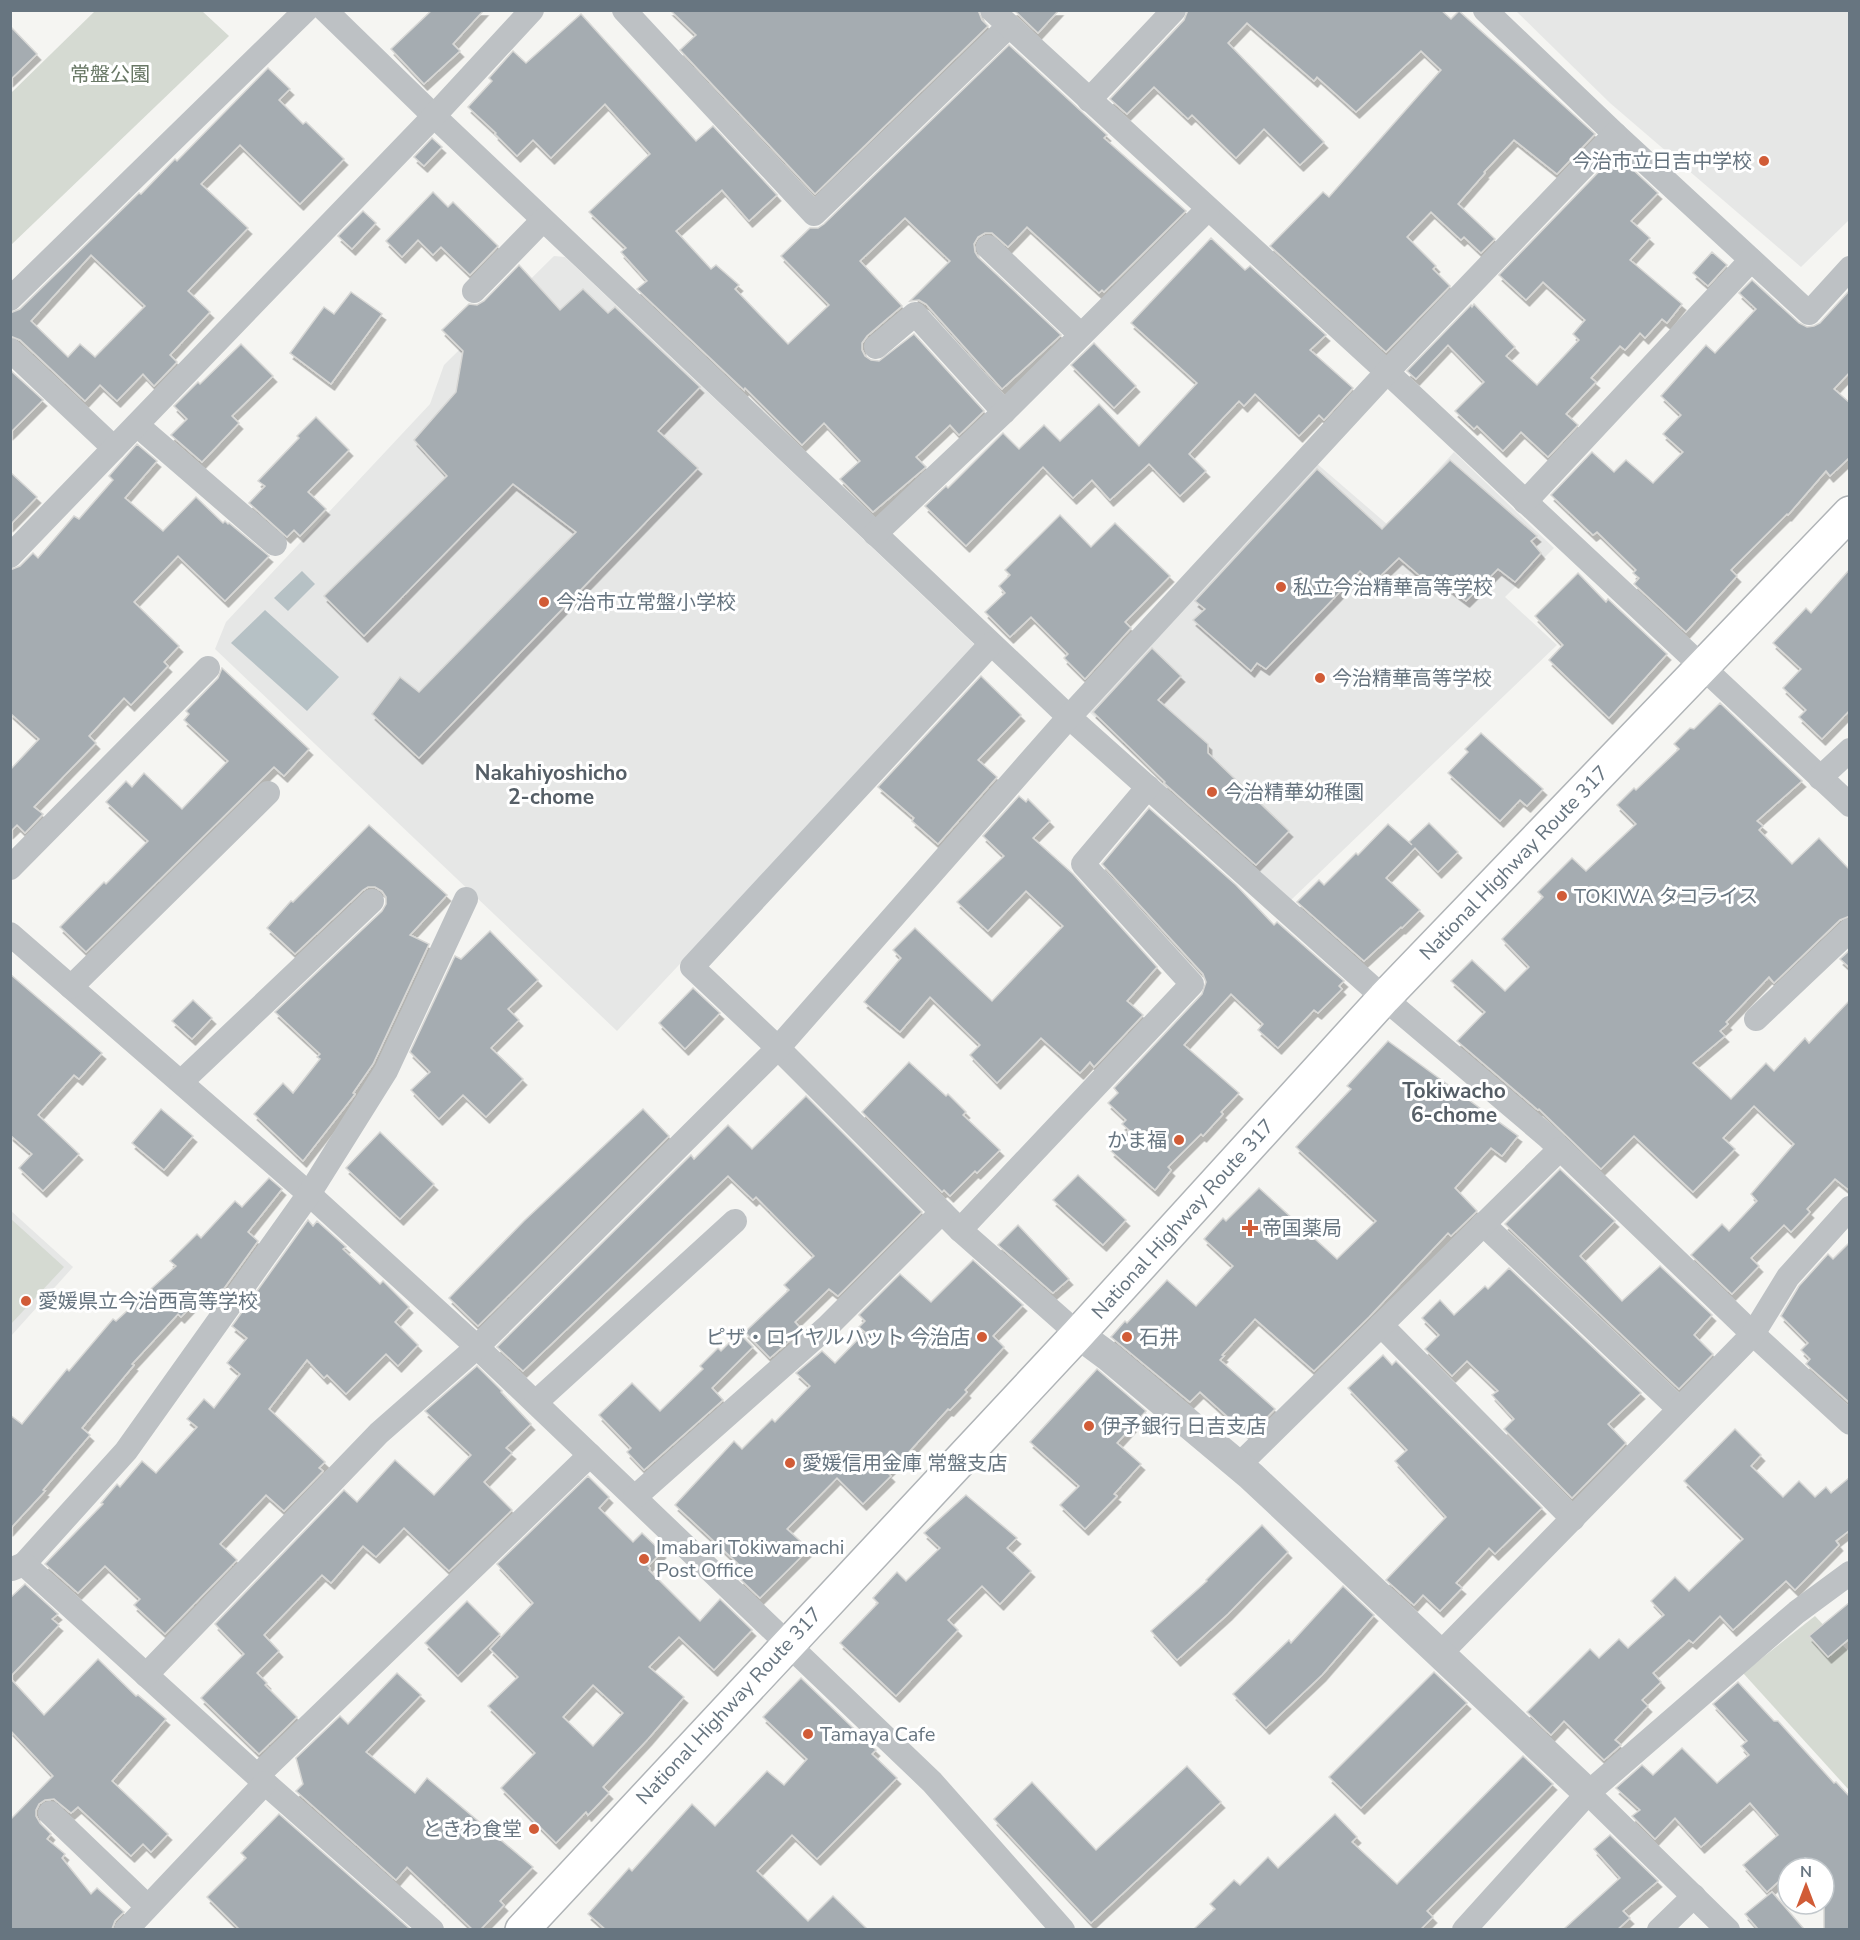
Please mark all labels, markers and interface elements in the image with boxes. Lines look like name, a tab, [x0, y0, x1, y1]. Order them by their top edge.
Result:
park label: 常盤公園	[70, 61, 150, 88]
place label: 今治市立日吉中学校	[1572, 148, 1752, 175]
marker: 今治市立日吉中学校	[1757, 154, 1771, 168]
place label: 私立今治精華高等学校	[1293, 574, 1493, 601]
marker: 私立今治精華高等学校	[1274, 580, 1288, 594]
place label: 今治市立常盤小学校	[556, 589, 736, 616]
marker: 今治市立常盤小学校	[537, 595, 551, 609]
place label: 今治精華高等学校	[1332, 665, 1492, 692]
marker: 今治精華高等学校	[1313, 671, 1327, 685]
district label: Nakahiyoshicho 2-chome	[475, 759, 627, 811]
street label: National Highway Route 317	[1414, 760, 1614, 966]
place label: 今治精華幼稚園	[1224, 779, 1364, 806]
marker: 今治精華幼稚園	[1205, 785, 1219, 799]
place label: TOKIWA タコライス	[1574, 883, 1758, 910]
marker: TOKIWA タコライス	[1555, 889, 1569, 903]
district label: Tokiwacho 6-chome	[1402, 1077, 1506, 1129]
street label: National Highway Route 317	[1086, 1113, 1280, 1325]
place label: かま福	[1107, 1127, 1167, 1154]
marker: かま福	[1172, 1133, 1186, 1147]
place label: 帝国薬局	[1262, 1215, 1342, 1242]
marker: 帝国薬局	[1243, 1221, 1257, 1235]
place label: 愛媛県立今治西高等学校	[38, 1288, 258, 1315]
marker: 愛媛県立今治西高等学校	[19, 1294, 33, 1308]
place label: ピザ・ロイヤルハット 今治店	[705, 1324, 970, 1351]
place label: 石井	[1139, 1324, 1179, 1351]
marker: ピザ・ロイヤルハット 今治店	[975, 1330, 989, 1344]
marker: 石井	[1120, 1330, 1134, 1344]
place label: 伊予銀行 日吉支店	[1101, 1413, 1266, 1440]
marker: 伊予銀行 日吉支店	[1082, 1419, 1096, 1433]
place label: 愛媛信用金庫 常盤支店	[802, 1450, 1007, 1477]
marker: 愛媛信用金庫 常盤支店	[783, 1456, 797, 1470]
place label: Imabari Tokiwamachi Post Office	[656, 1534, 845, 1584]
marker: Imabari Tokiwamachi Post Office	[637, 1552, 651, 1566]
street label: National Highway Route 317	[630, 1601, 828, 1811]
place label: Tamaya Cafe	[820, 1721, 935, 1748]
marker: Tamaya Cafe	[801, 1727, 815, 1741]
place label: ときわ食堂	[422, 1816, 522, 1843]
marker: ときわ食堂	[527, 1822, 541, 1836]
north arrow	[1776, 1856, 1836, 1916]
text: N	[1800, 1861, 1812, 1883]

